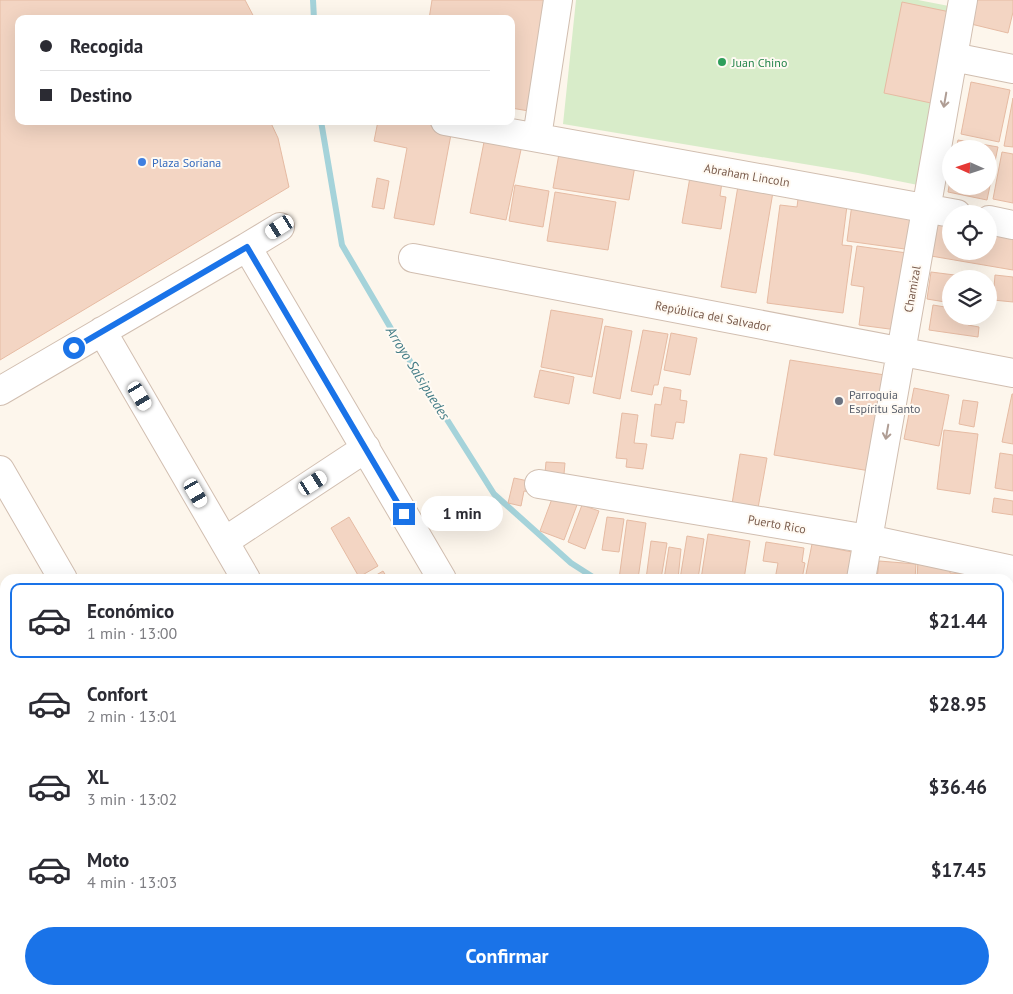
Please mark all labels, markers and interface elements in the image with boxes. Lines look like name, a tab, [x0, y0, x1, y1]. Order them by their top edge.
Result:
text: Recogida	[70, 34, 143, 58]
place label: Juan Chino	[731, 55, 787, 70]
marker: Juan Chino	[716, 56, 728, 68]
text: Destino	[70, 83, 132, 107]
one-way arrow	[940, 91, 950, 107]
north arrow	[942, 140, 998, 195]
map controls	[942, 140, 997, 325]
place label: Plaza Soriana	[152, 155, 221, 170]
marker: Plaza Soriana	[136, 156, 148, 168]
street label: Abraham Lincoln	[703, 160, 791, 190]
button: locate	[942, 205, 997, 260]
car	[263, 213, 296, 241]
street label: Chamizal	[901, 264, 924, 314]
button: layers	[942, 270, 997, 325]
street label: República del Salvador	[654, 297, 772, 335]
water label: Arroyo Salsipuedes	[381, 322, 454, 424]
route start	[63, 337, 85, 359]
car	[125, 379, 154, 413]
place label: Parroquia Espíritu Santo	[849, 387, 921, 416]
marker: Parroquia Espíritu Santo	[833, 395, 845, 407]
one-way arrow	[881, 424, 891, 440]
car	[296, 469, 329, 497]
car	[182, 476, 209, 510]
callout: 1 min	[422, 496, 504, 532]
route end	[393, 503, 415, 525]
text: 1 min	[442, 503, 482, 523]
street label: Puerto Rico	[747, 512, 807, 536]
icon: car	[27, 598, 72, 643]
text: Económico	[87, 599, 174, 623]
text: $21.44	[928, 609, 987, 633]
text: 1 min · 13:00	[87, 623, 177, 643]
icon: car	[27, 681, 72, 726]
text: Confort	[87, 682, 148, 706]
text: $28.95	[928, 692, 987, 716]
text: 2 min · 13:01	[87, 706, 177, 726]
icon: car	[27, 764, 72, 809]
text: XL	[87, 765, 109, 789]
text: $36.46	[928, 775, 987, 799]
text: 3 min · 13:02	[87, 789, 177, 809]
icon: car	[27, 847, 72, 892]
text: Moto	[87, 848, 129, 872]
text: $17.45	[931, 858, 987, 882]
text: 4 min · 13:03	[87, 872, 177, 892]
button: Confirmar	[25, 927, 989, 985]

